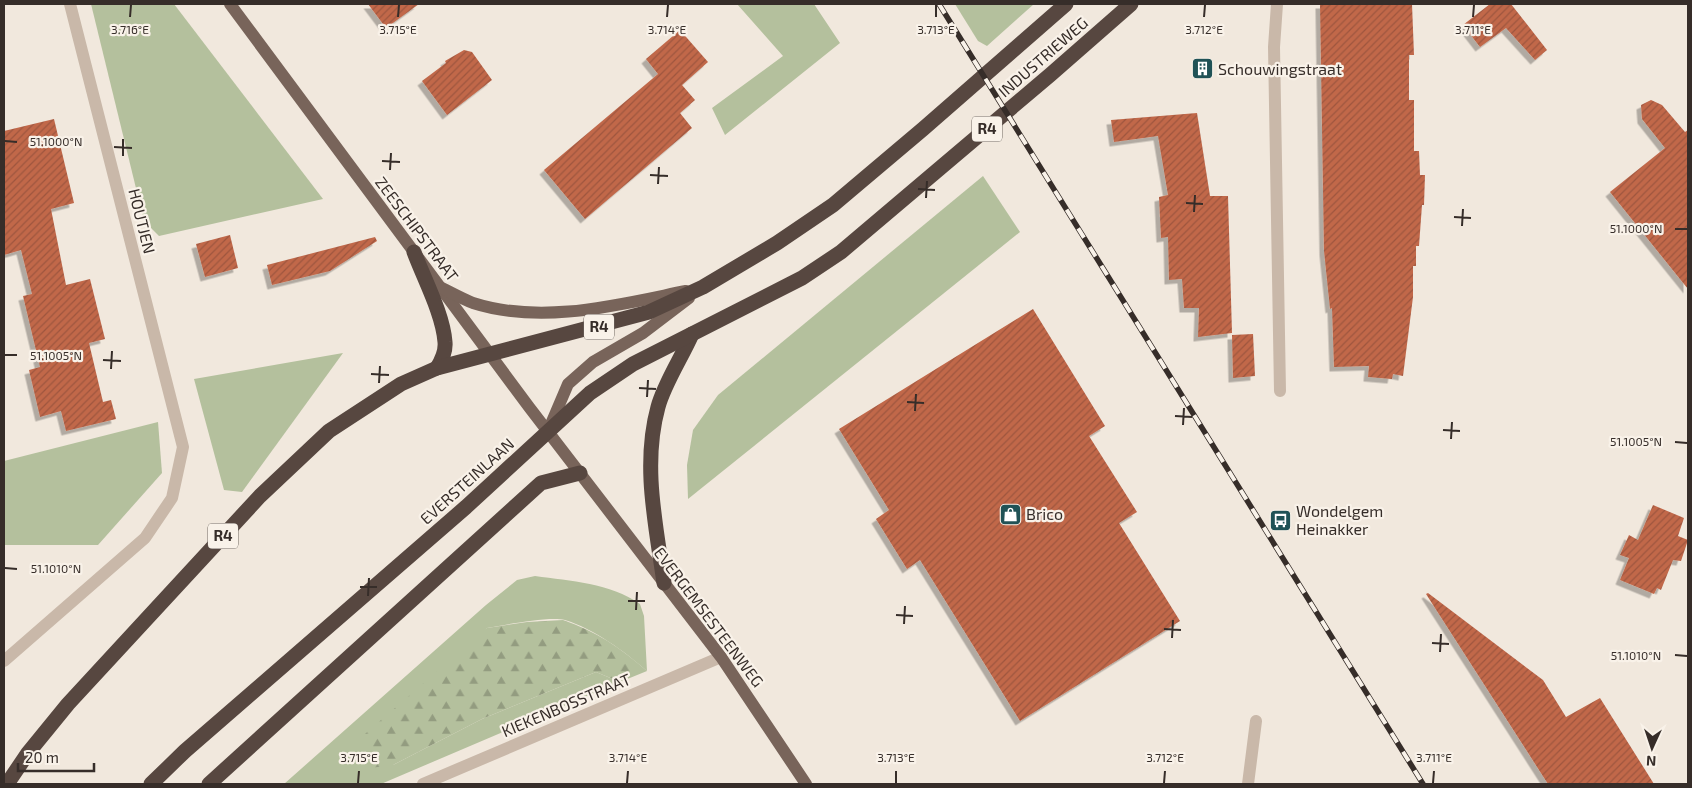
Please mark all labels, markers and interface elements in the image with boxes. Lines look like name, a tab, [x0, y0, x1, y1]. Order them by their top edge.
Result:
street label: INDUSTRIEWEG	[994, 13, 1091, 101]
text: 3.716°E	[111, 22, 149, 36]
text: 3.715°E	[379, 22, 417, 36]
text: 3.714°E	[648, 22, 686, 36]
text: 3.713°E	[917, 22, 955, 36]
text: 3.712°E	[1185, 22, 1223, 36]
text: 3.711°E	[1455, 22, 1491, 36]
building icon: Schouwingstraat	[1190, 57, 1214, 81]
place label: Schouwingstraat	[1218, 59, 1342, 78]
road number: R4	[972, 116, 1002, 142]
text: 51.1000°N	[30, 134, 82, 148]
street label: ZEESCHIPSTRAAT	[372, 173, 463, 285]
street label: HOUTJEN	[125, 186, 160, 255]
text: 51.1000°N	[1610, 221, 1662, 235]
road number: R4	[584, 314, 614, 340]
text: 51.1005°N	[30, 348, 82, 362]
street label: EVERSTEINLAAN	[416, 434, 517, 528]
text: 51.1005°N	[1610, 434, 1662, 448]
place label: Wondelgem Heinakker	[1296, 501, 1383, 538]
shop icon: Brico	[998, 502, 1022, 526]
place label: Brico	[1026, 504, 1063, 523]
bus stop icon: Wondelgem Heinakker	[1268, 508, 1292, 532]
road number: R4	[208, 524, 238, 548]
street label: EVERGEMSESTEENWEG	[651, 543, 768, 690]
text: 51.1010°N	[31, 561, 81, 575]
text: 51.1010°N	[1611, 648, 1661, 662]
street label: KIEKENBOSSTRAAT	[498, 669, 633, 740]
north arrow	[1627, 723, 1677, 773]
scale bar	[18, 740, 94, 772]
text: 20 m	[25, 748, 59, 766]
text: 3.715°E	[340, 750, 378, 764]
text: 3.714°E	[609, 750, 647, 764]
text: 3.713°E	[877, 750, 915, 764]
text: 3.712°E	[1146, 750, 1184, 764]
text: 3.711°E	[1416, 750, 1452, 764]
text: N	[1646, 753, 1657, 770]

